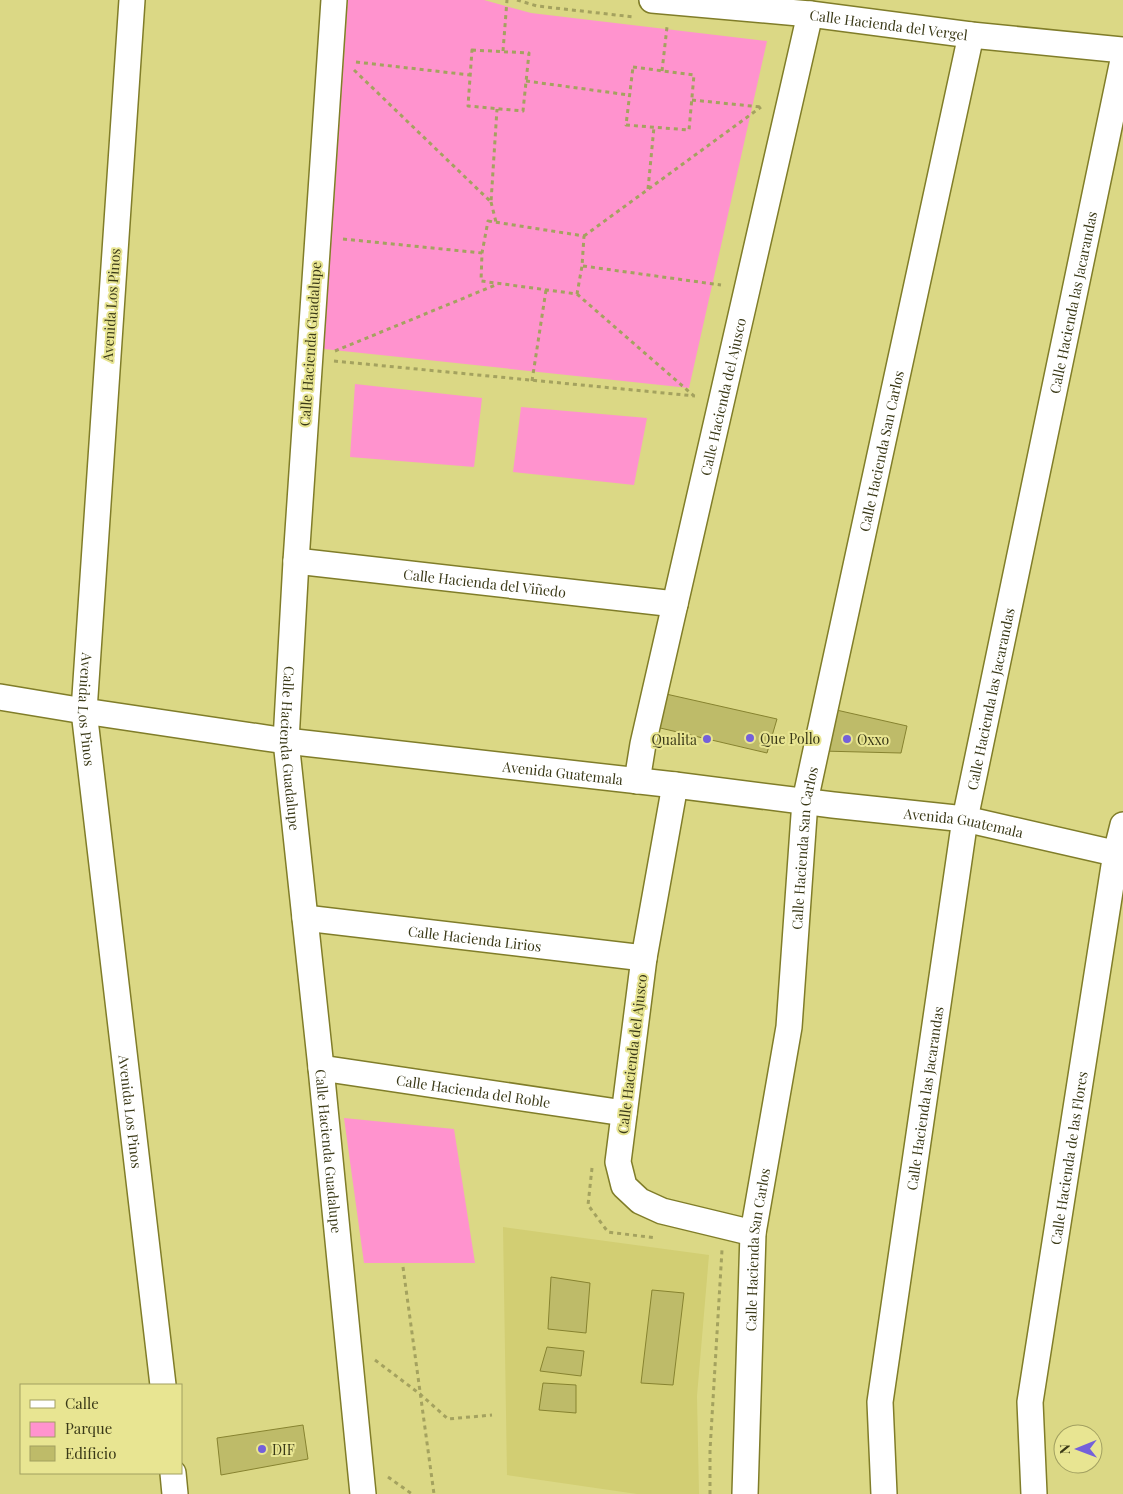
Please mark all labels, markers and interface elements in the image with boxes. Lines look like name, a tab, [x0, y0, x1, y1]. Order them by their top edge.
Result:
street label: Calle Hacienda del Vergel	[808, 5, 969, 44]
street label: Calle Hacienda las Jacarandas	[1044, 209, 1101, 395]
street label: Avenida Los Pinos	[97, 248, 124, 363]
street label: Calle Hacienda Guadalupe	[295, 261, 325, 427]
street label: Calle Hacienda del Ajusco	[695, 315, 750, 477]
street label: Calle Hacienda San Carlos	[854, 369, 908, 533]
street label: Calle Hacienda del Viñedo	[402, 564, 567, 601]
street label: Calle Hacienda las Jacarandas	[962, 606, 1018, 792]
street label: Avenida Los Pinos	[74, 651, 100, 767]
street label: Calle Hacienda Guadalupe	[276, 666, 305, 831]
place label: Que Pollo	[760, 729, 821, 748]
place label: Qualita	[651, 730, 697, 749]
place label: Oxxo	[857, 730, 889, 749]
marker: Que Pollo	[744, 732, 756, 744]
marker: Qualita	[701, 733, 713, 745]
marker: Oxxo	[841, 733, 853, 745]
street label: Avenida Guatemala	[501, 756, 624, 789]
street label: Calle Hacienda San Carlos	[786, 764, 822, 930]
street label: Avenida Guatemala	[902, 803, 1025, 842]
street label: Calle Hacienda Lirios	[407, 921, 543, 955]
street label: Calle Hacienda del Ajusco	[613, 973, 651, 1135]
street label: Calle Hacienda las Jacarandas	[901, 1005, 947, 1192]
street label: Avenida Los Pinos	[115, 1053, 147, 1169]
street label: Calle Hacienda Guadalupe	[312, 1068, 347, 1234]
street label: Calle Hacienda del Roble	[395, 1070, 552, 1111]
street label: Calle Hacienda de las Flores	[1045, 1070, 1091, 1246]
street label: Calle Hacienda San Carlos	[740, 1166, 774, 1332]
legend	[20, 1384, 182, 1474]
text: Calle	[65, 1393, 99, 1413]
text: Parque	[65, 1418, 112, 1438]
north arrow	[1053, 1424, 1103, 1474]
place label: DIF	[272, 1440, 295, 1459]
text: Edificio	[65, 1443, 116, 1463]
marker: DIF	[256, 1443, 268, 1455]
text: N	[1055, 1444, 1074, 1454]

